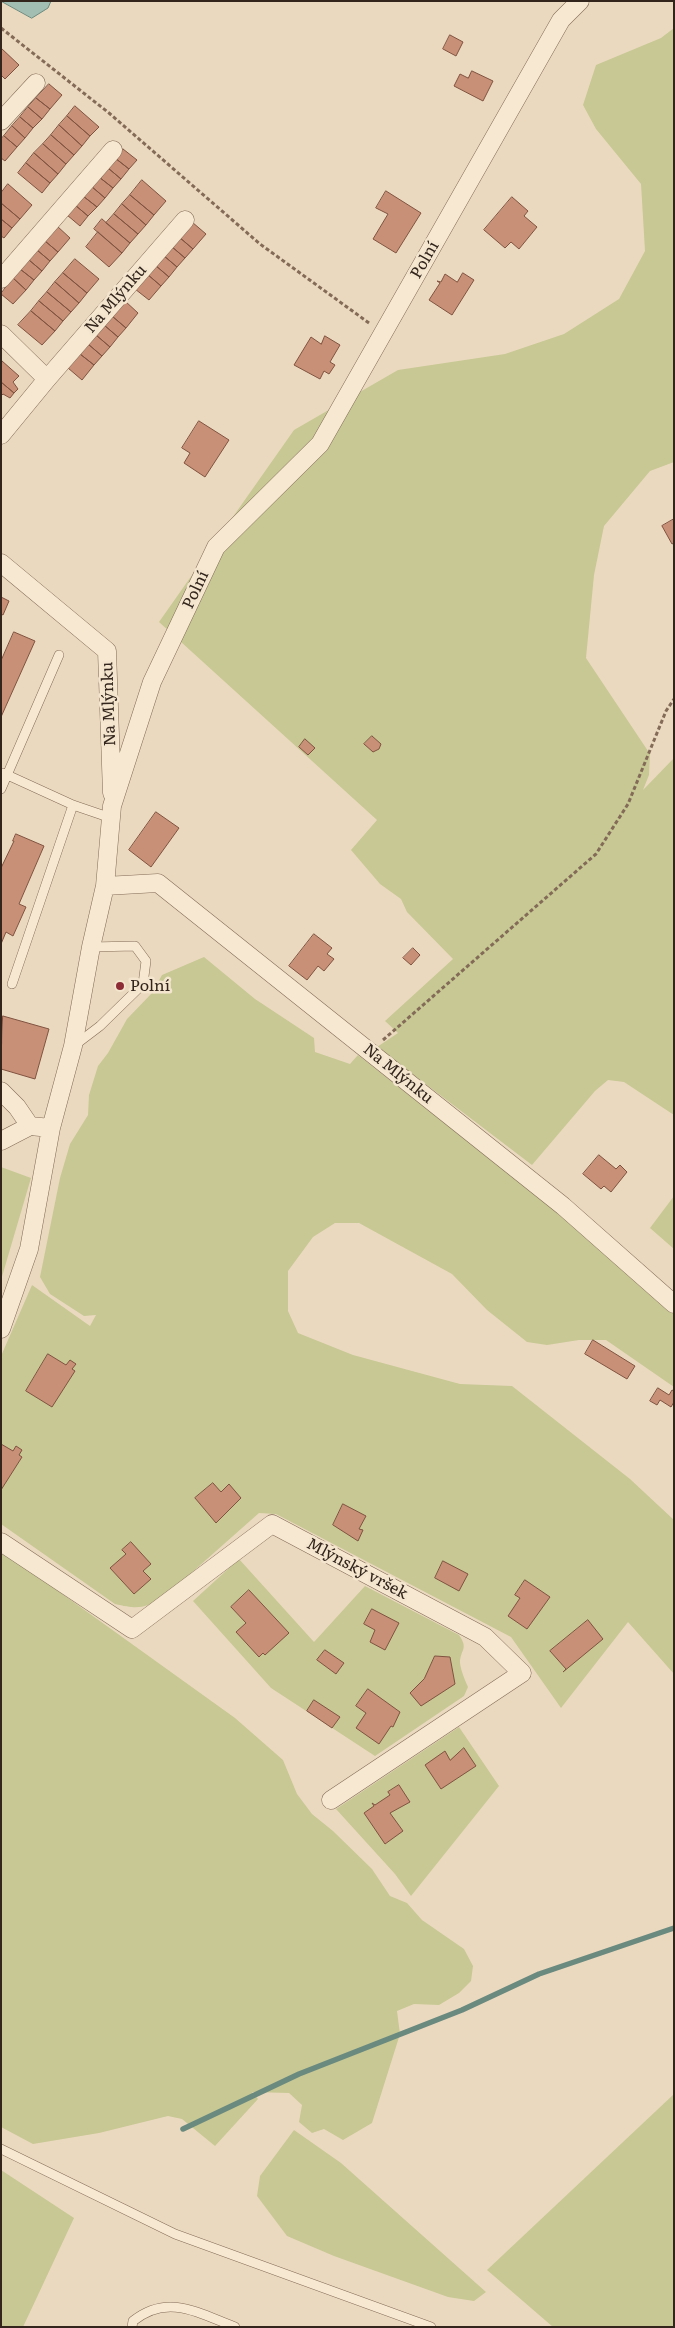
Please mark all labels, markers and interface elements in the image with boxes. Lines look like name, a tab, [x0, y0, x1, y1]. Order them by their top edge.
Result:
street label: Polní	[407, 238, 443, 282]
street label: Na Mlýnku	[81, 261, 151, 337]
street label: Polní	[179, 568, 213, 612]
street label: Na Mlýnku	[98, 661, 120, 747]
place label: Polní	[130, 976, 170, 996]
marker: Polní	[114, 980, 126, 992]
street label: Na Mlýnku	[359, 1040, 437, 1108]
street label: Mlýnský vršek	[303, 1534, 411, 1604]

